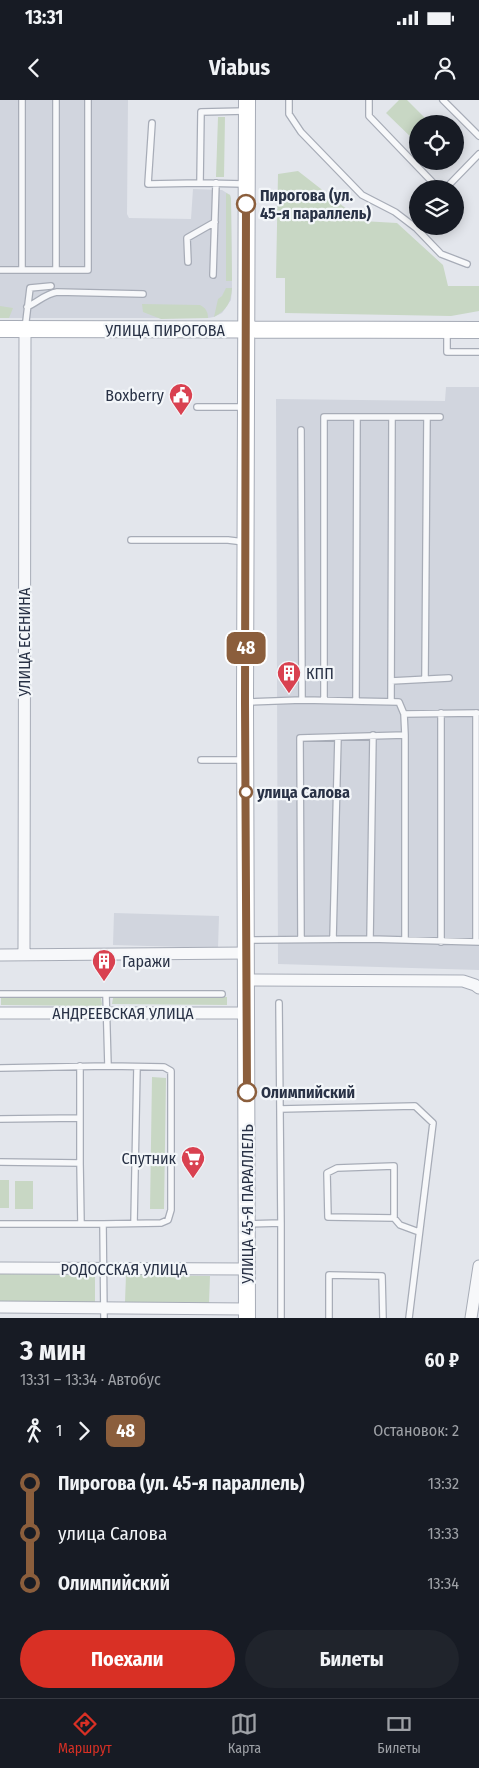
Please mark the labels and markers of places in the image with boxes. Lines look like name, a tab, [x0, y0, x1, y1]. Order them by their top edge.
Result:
place label: Пирогова (ул. 45-я параллель)	[260, 186, 371, 223]
marker: Пирогова (ул. 45-я параллель)	[236, 194, 256, 214]
public building icon: Boxberry	[168, 382, 194, 416]
place label: Boxberry	[105, 386, 165, 405]
building icon: КПП	[276, 660, 302, 694]
place label: КПП	[306, 664, 334, 683]
place label: улица Салова	[256, 783, 350, 802]
marker: улица Салова	[239, 785, 253, 799]
building icon: Гаражи	[91, 948, 117, 982]
place label: Гаражи	[122, 952, 171, 971]
marker: Олимпийский	[237, 1082, 257, 1102]
place label: Олимпийский	[261, 1083, 355, 1102]
supermarket icon: Спутник	[180, 1145, 206, 1179]
place label: Спутник	[121, 1149, 176, 1168]

